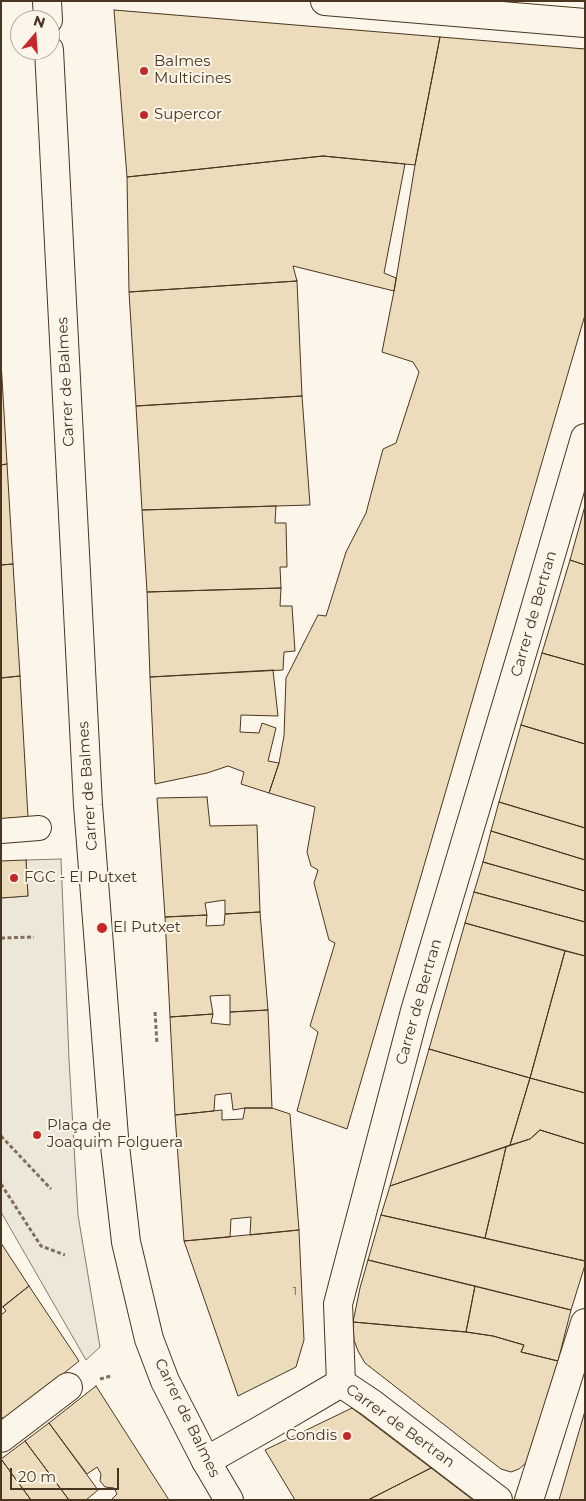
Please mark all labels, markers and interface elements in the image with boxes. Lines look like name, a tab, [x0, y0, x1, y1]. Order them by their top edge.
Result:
north arrow	[10, 10, 60, 60]
text: N	[31, 11, 47, 32]
place label: Balmes Multicines	[154, 53, 231, 88]
marker: Balmes Multicines	[138, 65, 150, 77]
place label: Supercor	[154, 106, 222, 124]
marker: Supercor	[138, 109, 150, 121]
street label: Carrer de Balmes	[54, 317, 78, 447]
street label: Carrer de Bertran	[507, 549, 561, 679]
street label: Carrer de Balmes	[74, 721, 102, 851]
place label: FGC - El Putxet	[24, 869, 137, 887]
marker: FGC - El Putxet	[8, 872, 20, 884]
place label: El Putxet	[113, 919, 181, 937]
marker: El Putxet	[95, 921, 109, 935]
street label: Carrer de Bertran	[392, 937, 446, 1067]
place label: Plaça de Joaquim Folguera	[47, 1117, 183, 1152]
marker: Plaça de Joaquim Folguera	[31, 1129, 43, 1141]
house number: 1	[293, 1284, 297, 1298]
street label: Carrer de Balmes	[150, 1356, 224, 1480]
street label: Carrer de Bertran	[342, 1380, 458, 1472]
place label: Condis	[286, 1427, 337, 1445]
marker: Condis	[341, 1430, 353, 1442]
scale bar	[12, 1458, 121, 1490]
text: 20 m	[18, 1467, 56, 1486]

